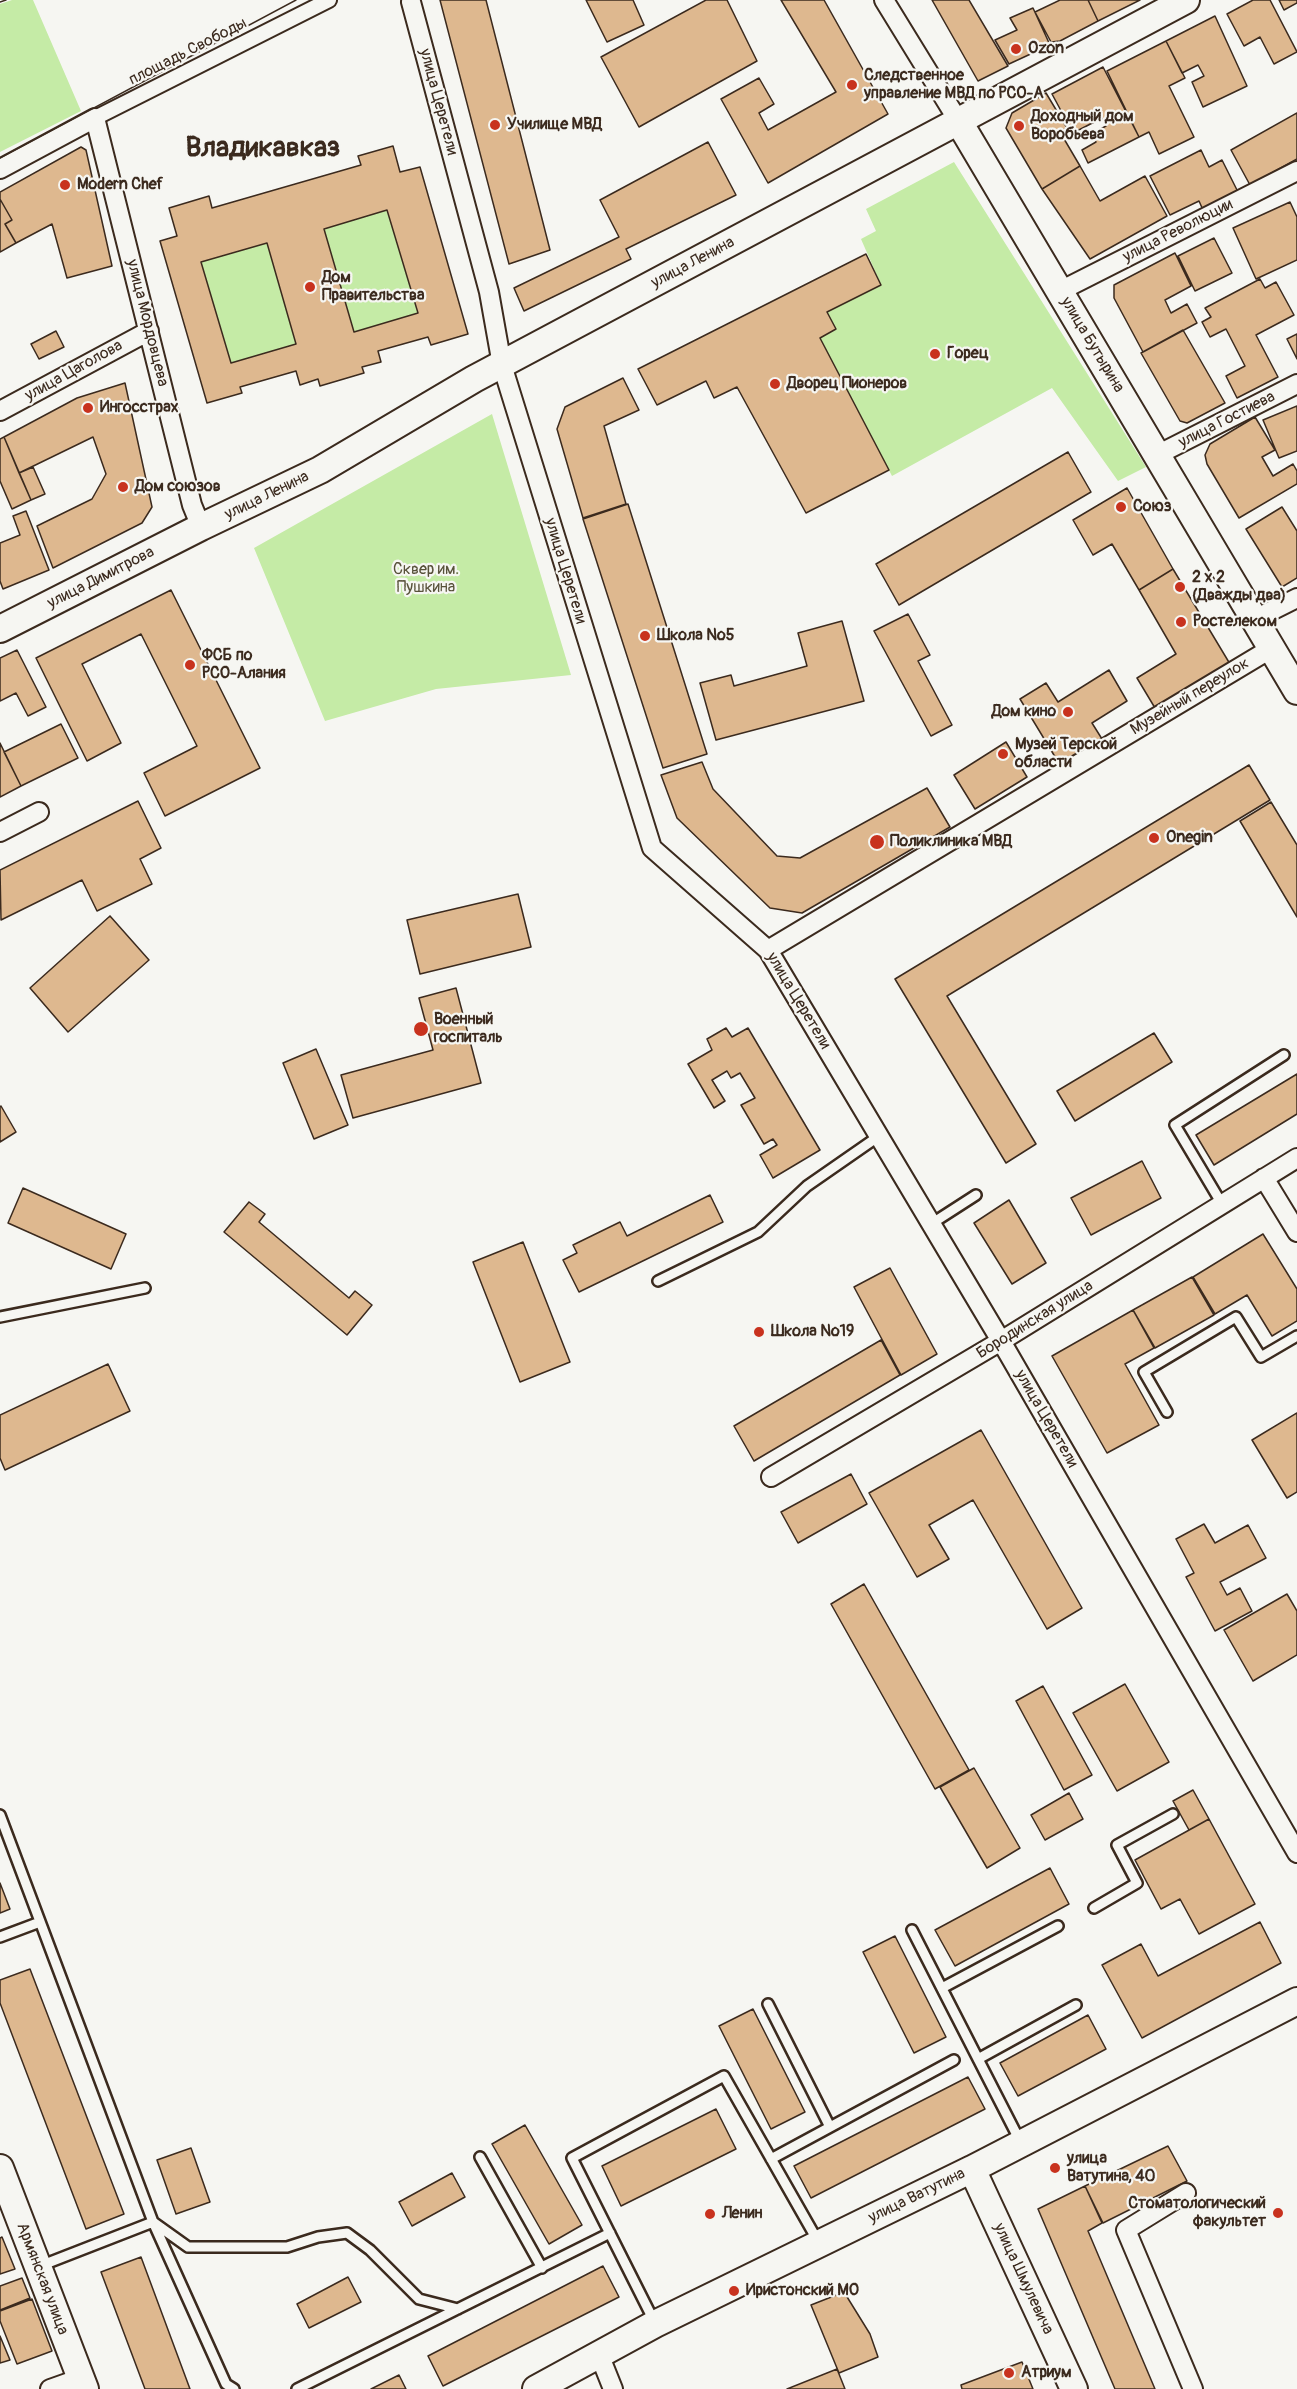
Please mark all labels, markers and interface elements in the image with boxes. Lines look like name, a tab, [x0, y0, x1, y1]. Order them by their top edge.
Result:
street label: площадь Свободы	[126, 14, 250, 90]
place label: Ozon	[1028, 39, 1064, 59]
marker: Ozon	[1009, 42, 1023, 56]
street label: улица Церетели	[415, 47, 461, 157]
place label: Следственное управление МВД по РСО-А	[864, 66, 1044, 104]
marker: Следственное управление МВД по РСО-А	[845, 78, 859, 92]
place label: Доходный дом Воробьева	[1031, 107, 1134, 145]
place label: Училище МВД	[507, 115, 602, 135]
marker: Училище МВД	[488, 118, 502, 132]
marker: Доходный дом Воробьева	[1012, 119, 1026, 133]
district label: Владикавказ	[185, 132, 341, 166]
place label: Modern Chef	[77, 175, 163, 195]
marker: Modern Chef	[58, 178, 72, 192]
street label: улица Революции	[1120, 195, 1236, 267]
street label: улица Ленина	[648, 233, 738, 293]
street label: улица Мордовцева	[122, 257, 172, 389]
place label: Дом Правительства	[322, 268, 424, 306]
marker: Дом Правительства	[303, 280, 317, 294]
street label: улица Бутырина	[1056, 294, 1128, 396]
street label: улица Цаголова	[22, 336, 126, 406]
place label: Горец	[947, 344, 989, 364]
marker: Горец	[928, 347, 942, 361]
place label: Дворец Пионеров	[787, 374, 907, 394]
marker: Дворец Пионеров	[768, 377, 782, 391]
street label: улица Гостиева	[1176, 387, 1278, 453]
place label: Ингосстрах	[100, 398, 179, 418]
marker: Ингосстрах	[81, 401, 95, 415]
street label: улица Ленина	[222, 467, 312, 525]
place label: Дом союзов	[135, 477, 221, 497]
marker: Дом союзов	[116, 480, 130, 494]
place label: Союз	[1133, 497, 1172, 517]
marker: Союз	[1114, 500, 1128, 514]
street label: улица Церетели	[540, 516, 590, 626]
street label: улица Димитрова	[44, 543, 158, 613]
park label: Сквер им. Пушкина	[393, 560, 459, 598]
place label: 2 х 2 (Дважды два)	[1192, 568, 1286, 606]
marker: 2 х 2 (Дважды два)	[1173, 580, 1187, 594]
place label: Ростелеком	[1193, 612, 1277, 632]
marker: Ростелеком	[1174, 615, 1188, 629]
place label: Школа №5	[657, 626, 734, 646]
marker: Школа №5	[638, 629, 652, 643]
place label: ФСБ по РСО-Алания	[202, 646, 286, 684]
street label: Музейный переулок	[1127, 654, 1253, 740]
marker: ФСБ по РСО-Алания	[183, 658, 197, 672]
place label: Дом кино	[992, 702, 1056, 722]
marker: Дом кино	[1061, 705, 1075, 719]
place label: Музей Терской области	[1015, 735, 1117, 773]
marker: Музей Терской области	[996, 747, 1010, 761]
place label: Onegin	[1166, 828, 1213, 848]
marker: Onegin	[1147, 831, 1161, 845]
place label: Поликлиника МВД	[890, 832, 1012, 852]
marker: Поликлиника МВД	[868, 833, 886, 851]
street label: улица Церетели	[762, 949, 834, 1053]
place label: Военный госпиталь	[434, 1010, 503, 1048]
marker: Военный госпиталь	[412, 1020, 430, 1038]
street label: Бородинская улица	[973, 1276, 1097, 1364]
place label: Школа №19	[771, 1322, 854, 1342]
marker: Школа №19	[752, 1325, 766, 1339]
street label: улица Церетели	[1010, 1367, 1082, 1471]
place label: улица Ватутина, 40	[1067, 2149, 1156, 2187]
marker: улица Ватутина, 40	[1048, 2161, 1062, 2175]
street label: улица Ватутина	[866, 2164, 968, 2228]
place label: Стоматологический факультет	[1128, 2194, 1266, 2232]
place label: Ленин	[722, 2204, 763, 2224]
marker: Стоматологический факультет	[1271, 2206, 1285, 2220]
marker: Ленин	[703, 2207, 717, 2221]
street label: Армянская улица	[12, 2220, 72, 2338]
street label: улица Шмулевича	[989, 2220, 1057, 2338]
place label: Иристонский МО	[746, 2281, 859, 2301]
marker: Иристонский МО	[727, 2284, 741, 2298]
place label: Атриум	[1021, 2363, 1071, 2383]
marker: Атриум	[1002, 2366, 1016, 2380]

